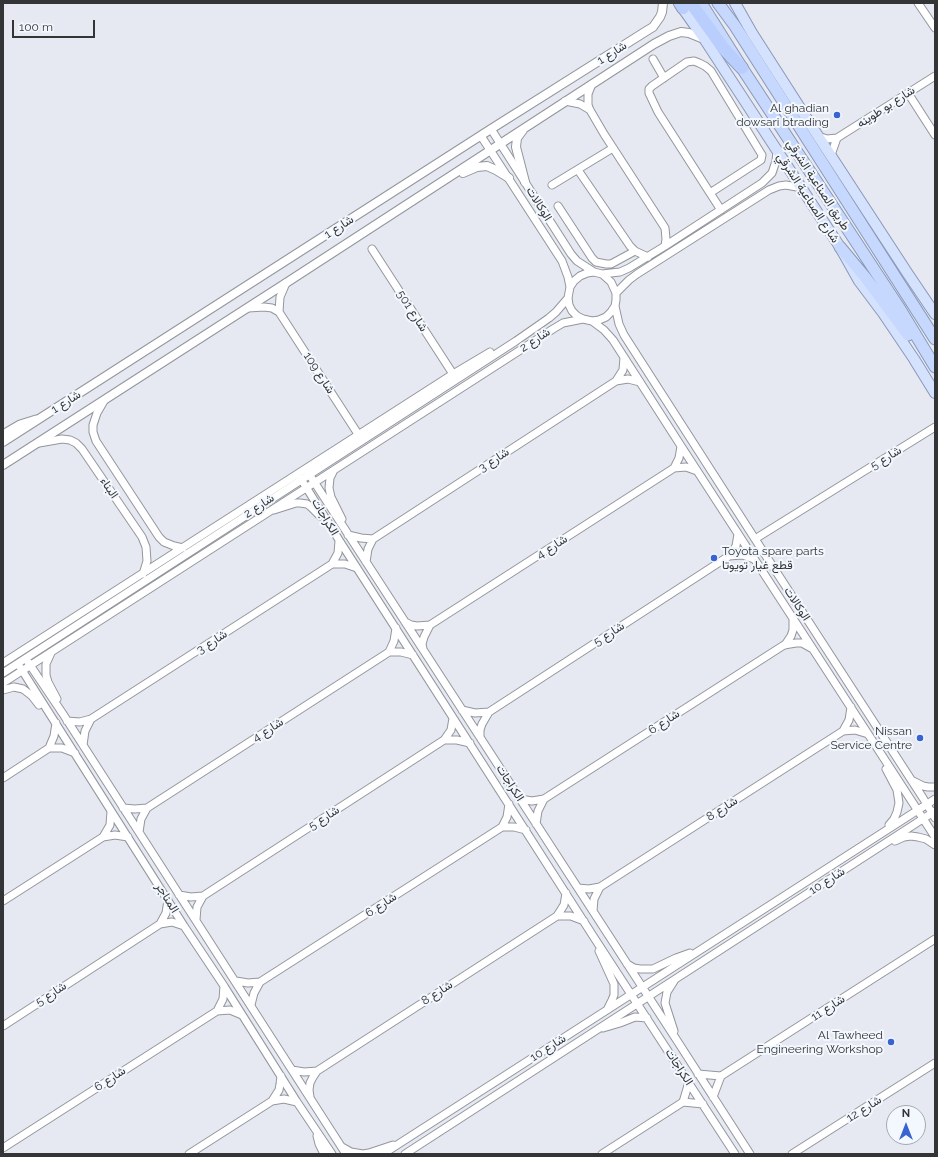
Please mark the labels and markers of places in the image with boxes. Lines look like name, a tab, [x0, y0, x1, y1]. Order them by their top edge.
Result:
place label: Al ghadian dowsari btrading	[736, 101, 829, 129]
marker: Al ghadian dowsari btrading	[832, 110, 842, 120]
place label: Toyota spare parts قطع غيار تويوتا	[722, 544, 824, 572]
marker: Toyota spare parts قطع غيار تويوتا	[709, 553, 719, 563]
place label: Nissan Service Centre	[831, 724, 912, 752]
marker: Nissan Service Centre	[915, 733, 925, 743]
place label: Al Tawheed Engineering Workshop	[757, 1028, 883, 1056]
marker: Al Tawheed Engineering Workshop	[886, 1037, 896, 1047]

